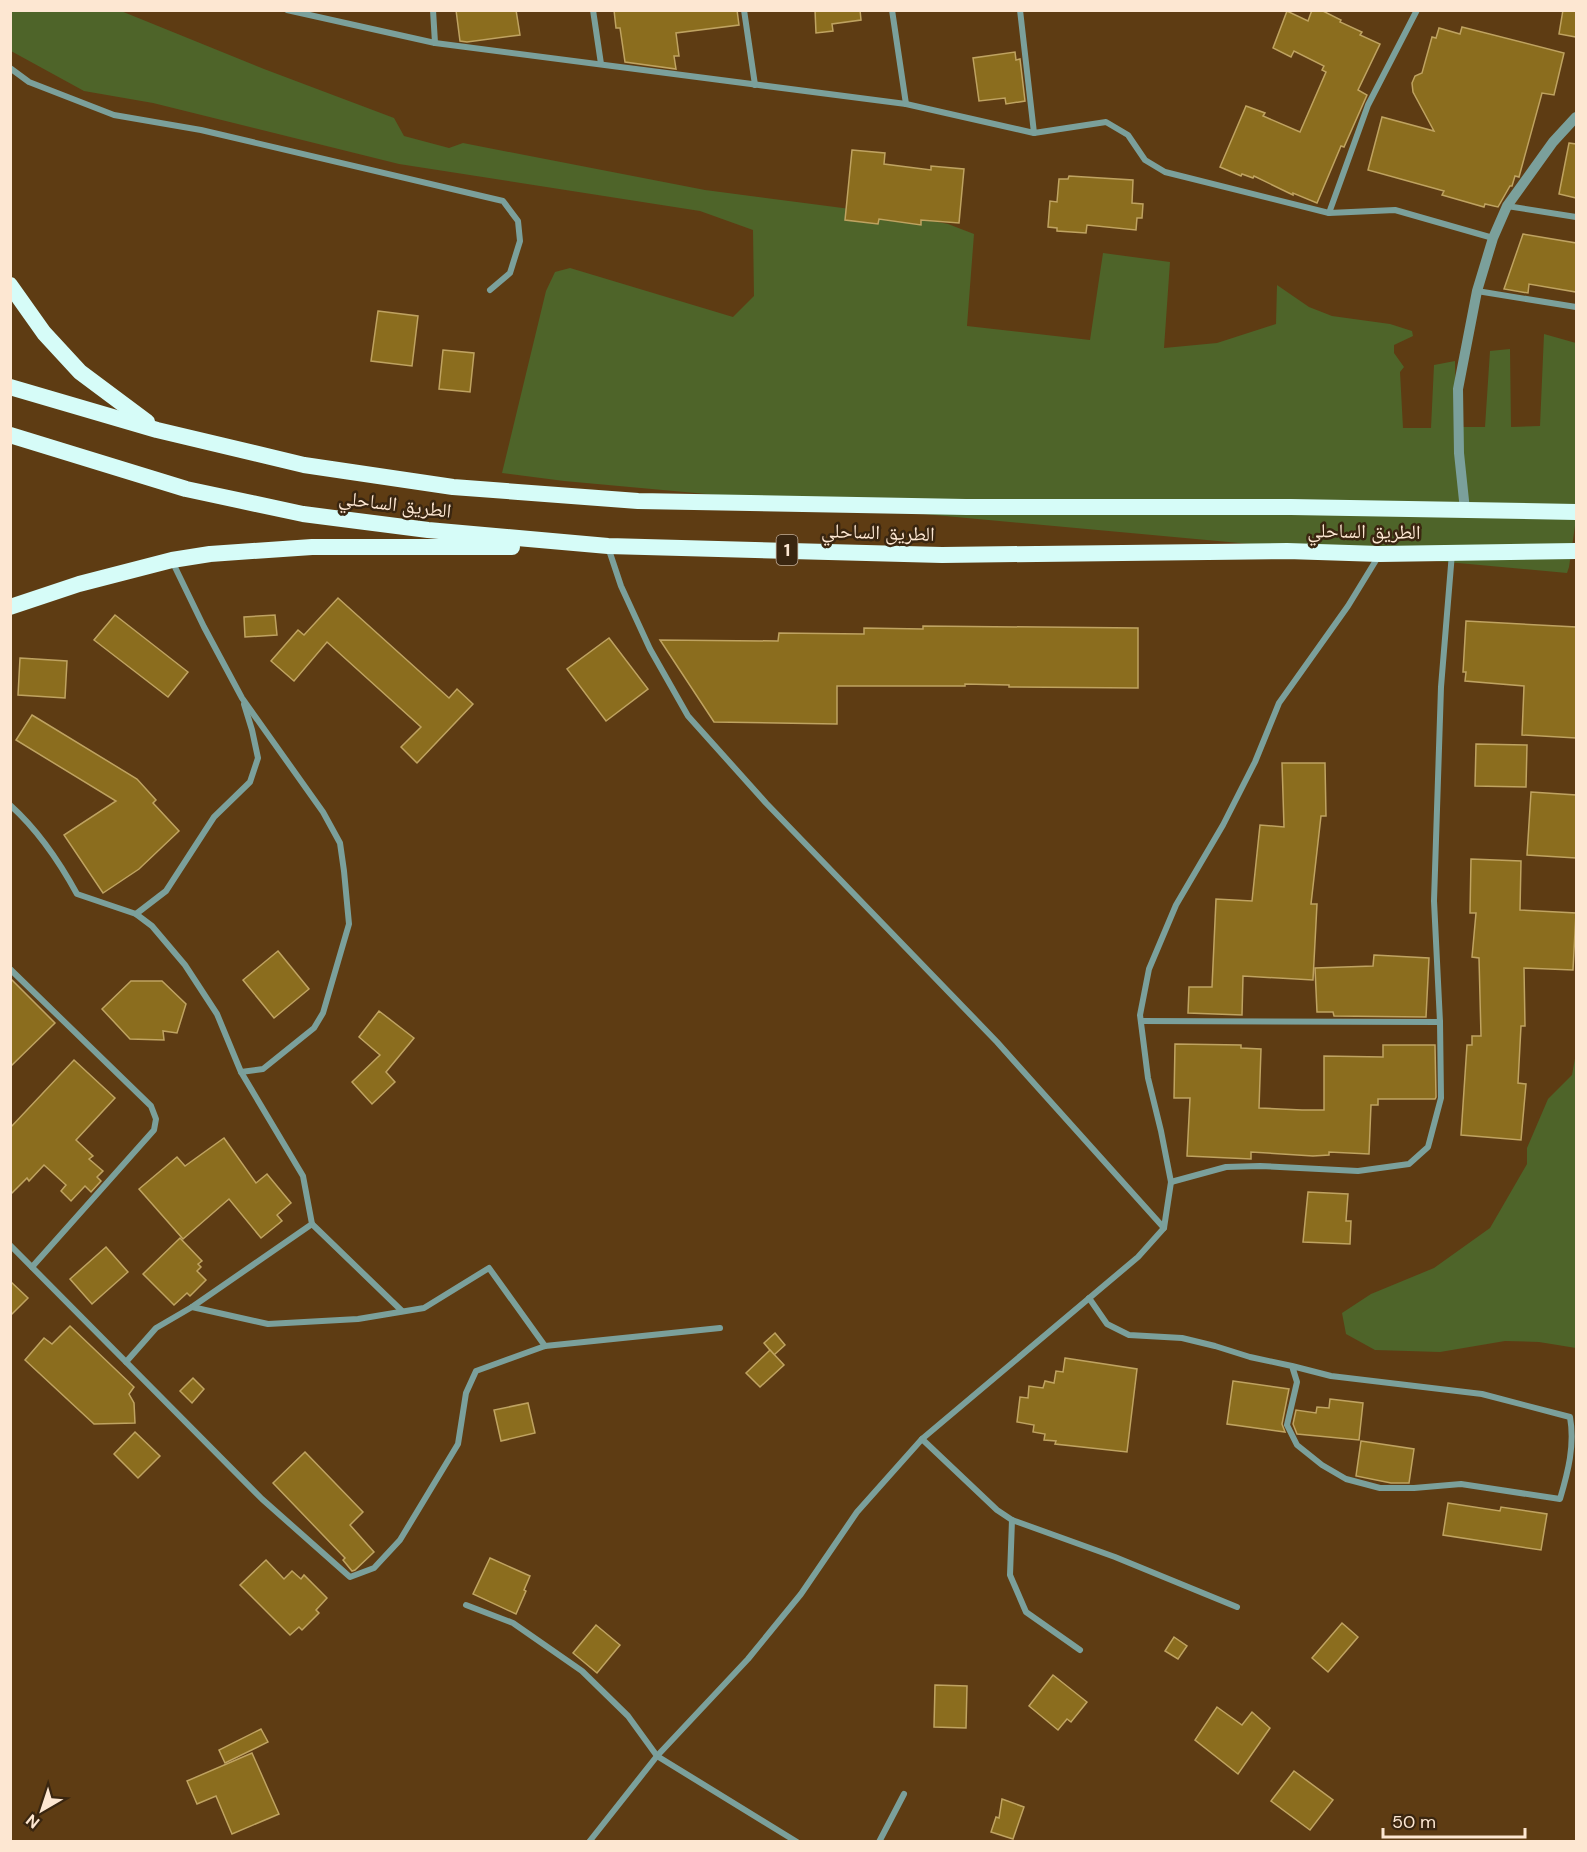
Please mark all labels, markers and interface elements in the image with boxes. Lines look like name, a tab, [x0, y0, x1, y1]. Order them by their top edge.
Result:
street label: الطريق الساحلي	[337, 484, 453, 527]
street label: الطريق الساحلي	[821, 517, 935, 550]
street label: الطريق الساحلي	[1307, 517, 1421, 548]
road number: 1	[776, 535, 798, 565]
north arrow	[12, 1780, 72, 1840]
scale bar	[1383, 1801, 1526, 1839]
text: N	[22, 1809, 44, 1833]
text: 50 m	[1392, 1810, 1436, 1834]

